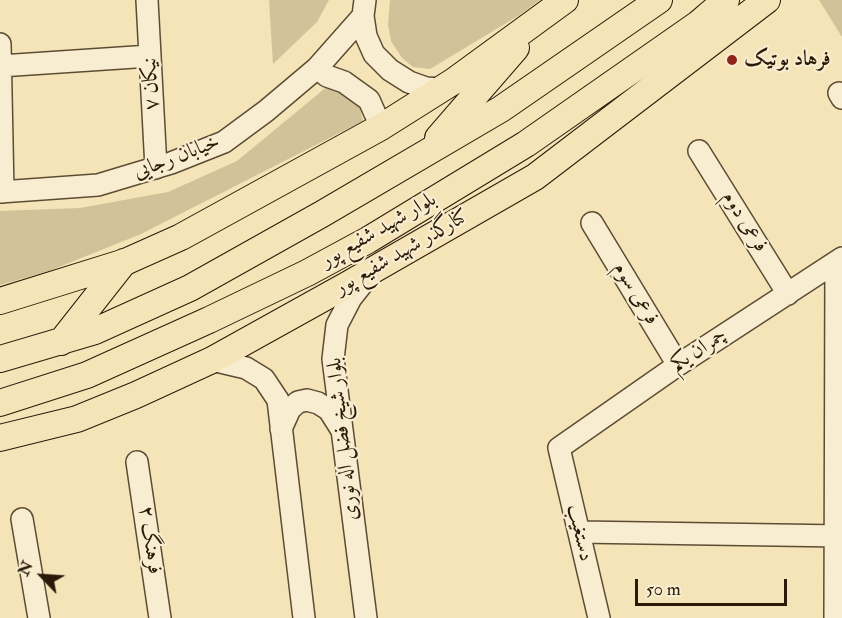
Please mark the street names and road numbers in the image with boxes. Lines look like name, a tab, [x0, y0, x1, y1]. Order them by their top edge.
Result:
street label: نیکان ۷	[138, 57, 166, 111]
street label: خیابان رجایی	[130, 130, 224, 186]
street label: فرعی دوم	[715, 187, 773, 257]
street label: بلوار شهید شفیع پور	[317, 188, 441, 274]
street label: کنارگذر شهید شفیع پور	[331, 205, 473, 301]
street label: فرعی سوم	[606, 258, 664, 330]
street label: چمران یکم	[666, 324, 732, 378]
street label: بلوار شیخ فضل اله نوری	[323, 356, 365, 522]
street label: دستغیب	[560, 502, 598, 564]
street label: فرهنگ ۲	[132, 504, 166, 576]

